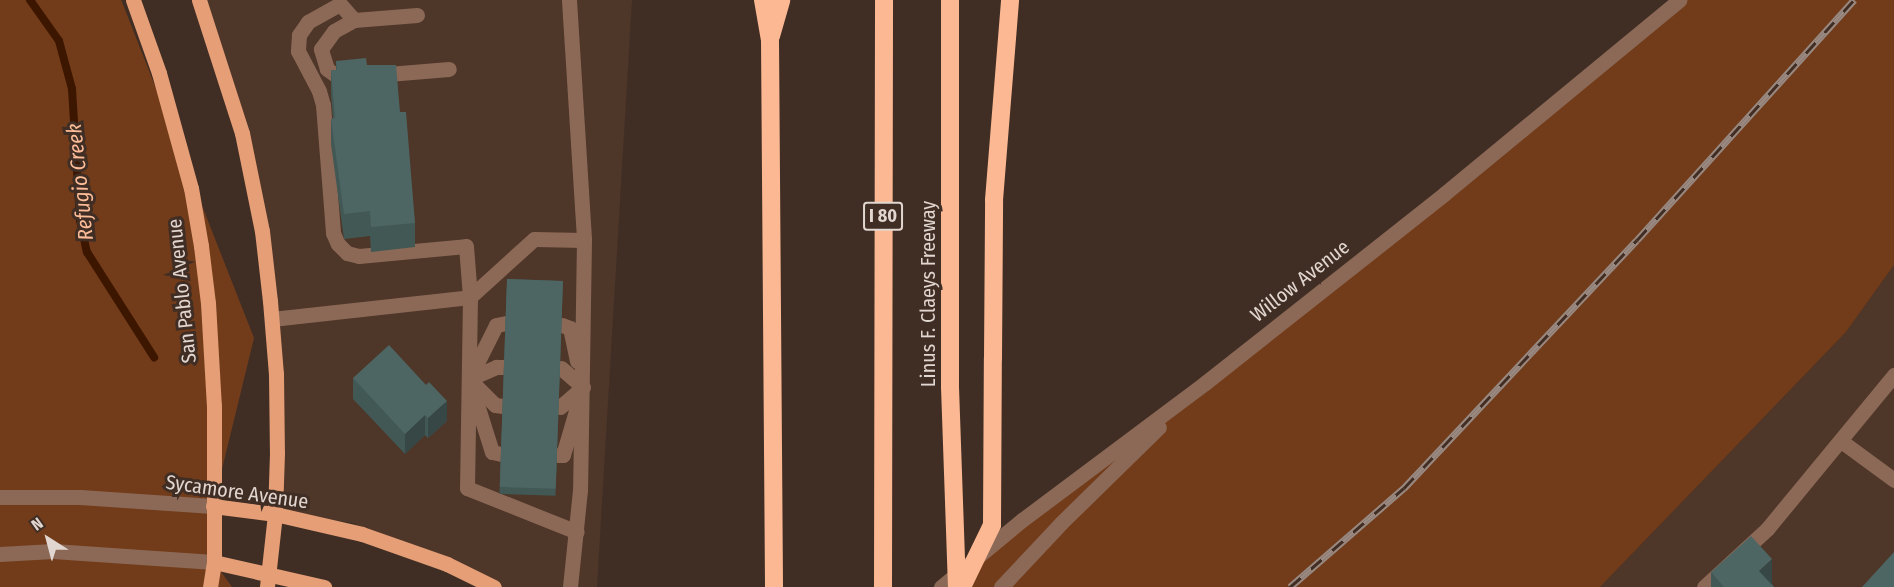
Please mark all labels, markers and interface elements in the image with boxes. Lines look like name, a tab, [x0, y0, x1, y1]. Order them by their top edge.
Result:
water label: Refugio Creek	[61, 122, 99, 242]
road number: I 80	[862, 201, 904, 231]
street label: Linus F. Claeys Freeway	[916, 201, 940, 387]
street label: San Pablo Avenue	[162, 217, 202, 365]
street label: Willow Avenue	[1246, 235, 1354, 327]
street label: Sycamore Avenue	[164, 470, 310, 514]
north arrow	[18, 509, 78, 569]
text: N	[28, 514, 47, 535]

